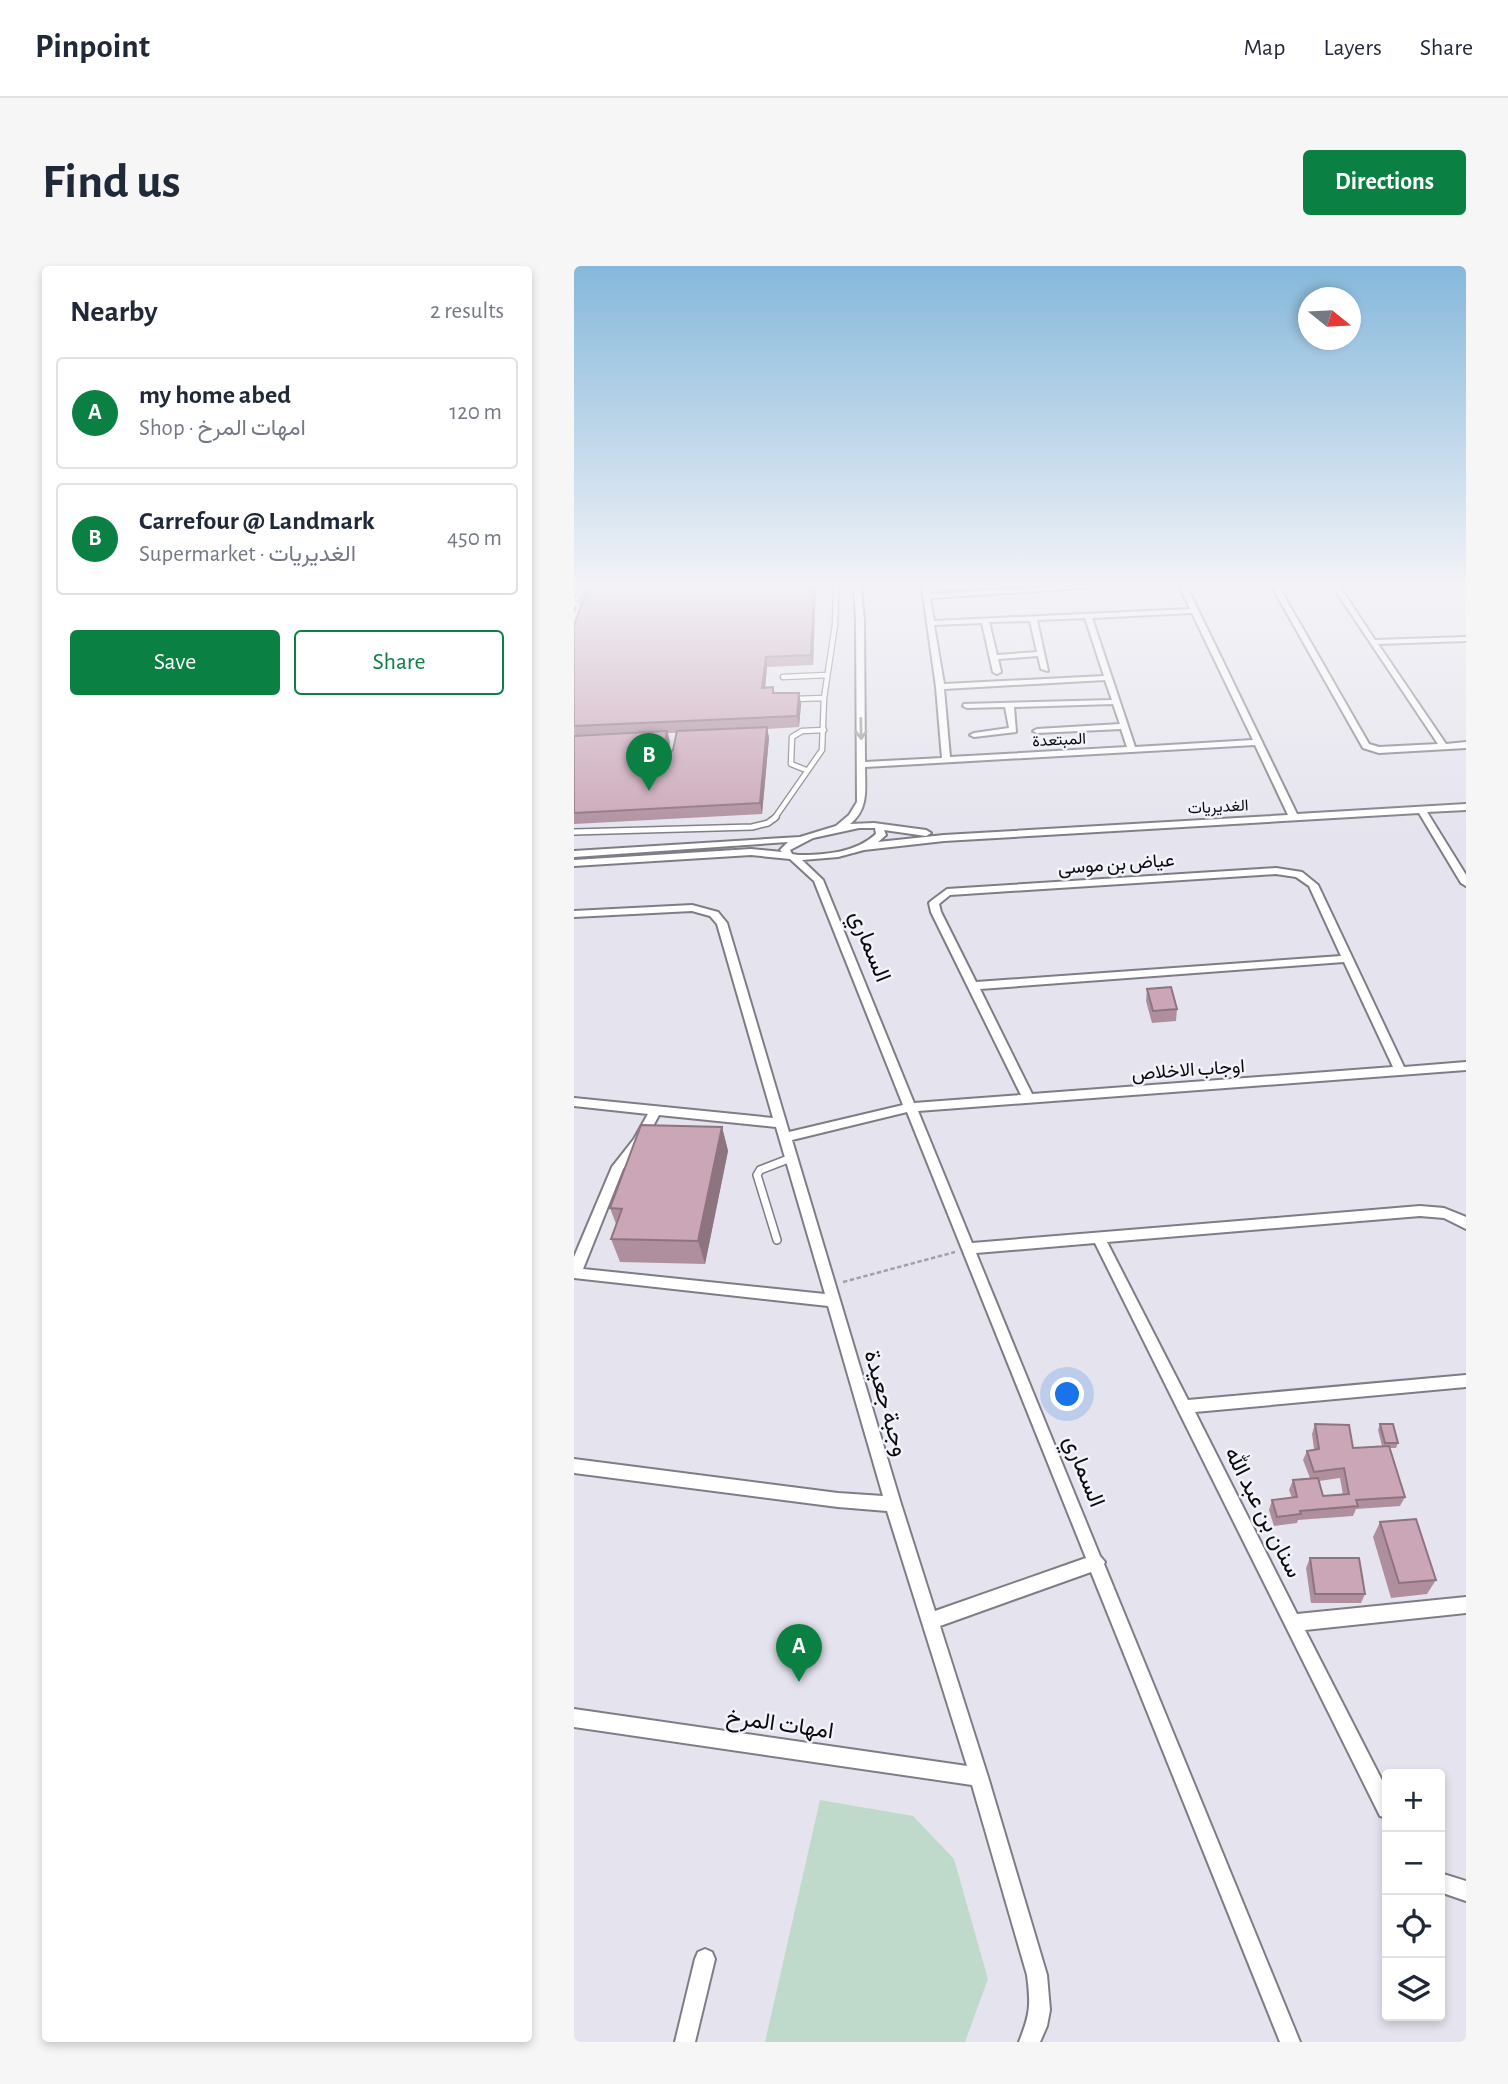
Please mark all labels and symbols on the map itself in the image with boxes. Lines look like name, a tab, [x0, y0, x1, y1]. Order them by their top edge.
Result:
north arrow	[1298, 287, 1361, 350]
one-way arrow	[854, 717, 868, 740]
street label: المبتعدة	[1032, 731, 1086, 750]
pin: B	[626, 733, 672, 791]
street label: الغديريات	[1187, 797, 1249, 819]
street label: عياض بن موسى	[1057, 851, 1175, 879]
street label: السماري	[839, 908, 894, 988]
street label: اوجاب الاخلاص	[1131, 1057, 1245, 1085]
street label: وجبة جعيدة	[858, 1348, 912, 1459]
your location	[1050, 1377, 1084, 1411]
street label: السماري	[1053, 1433, 1108, 1513]
street label: سنان بن عبد الله	[1219, 1442, 1308, 1582]
pin: A	[776, 1624, 822, 1682]
street label: امهات المرخ	[724, 1706, 835, 1746]

